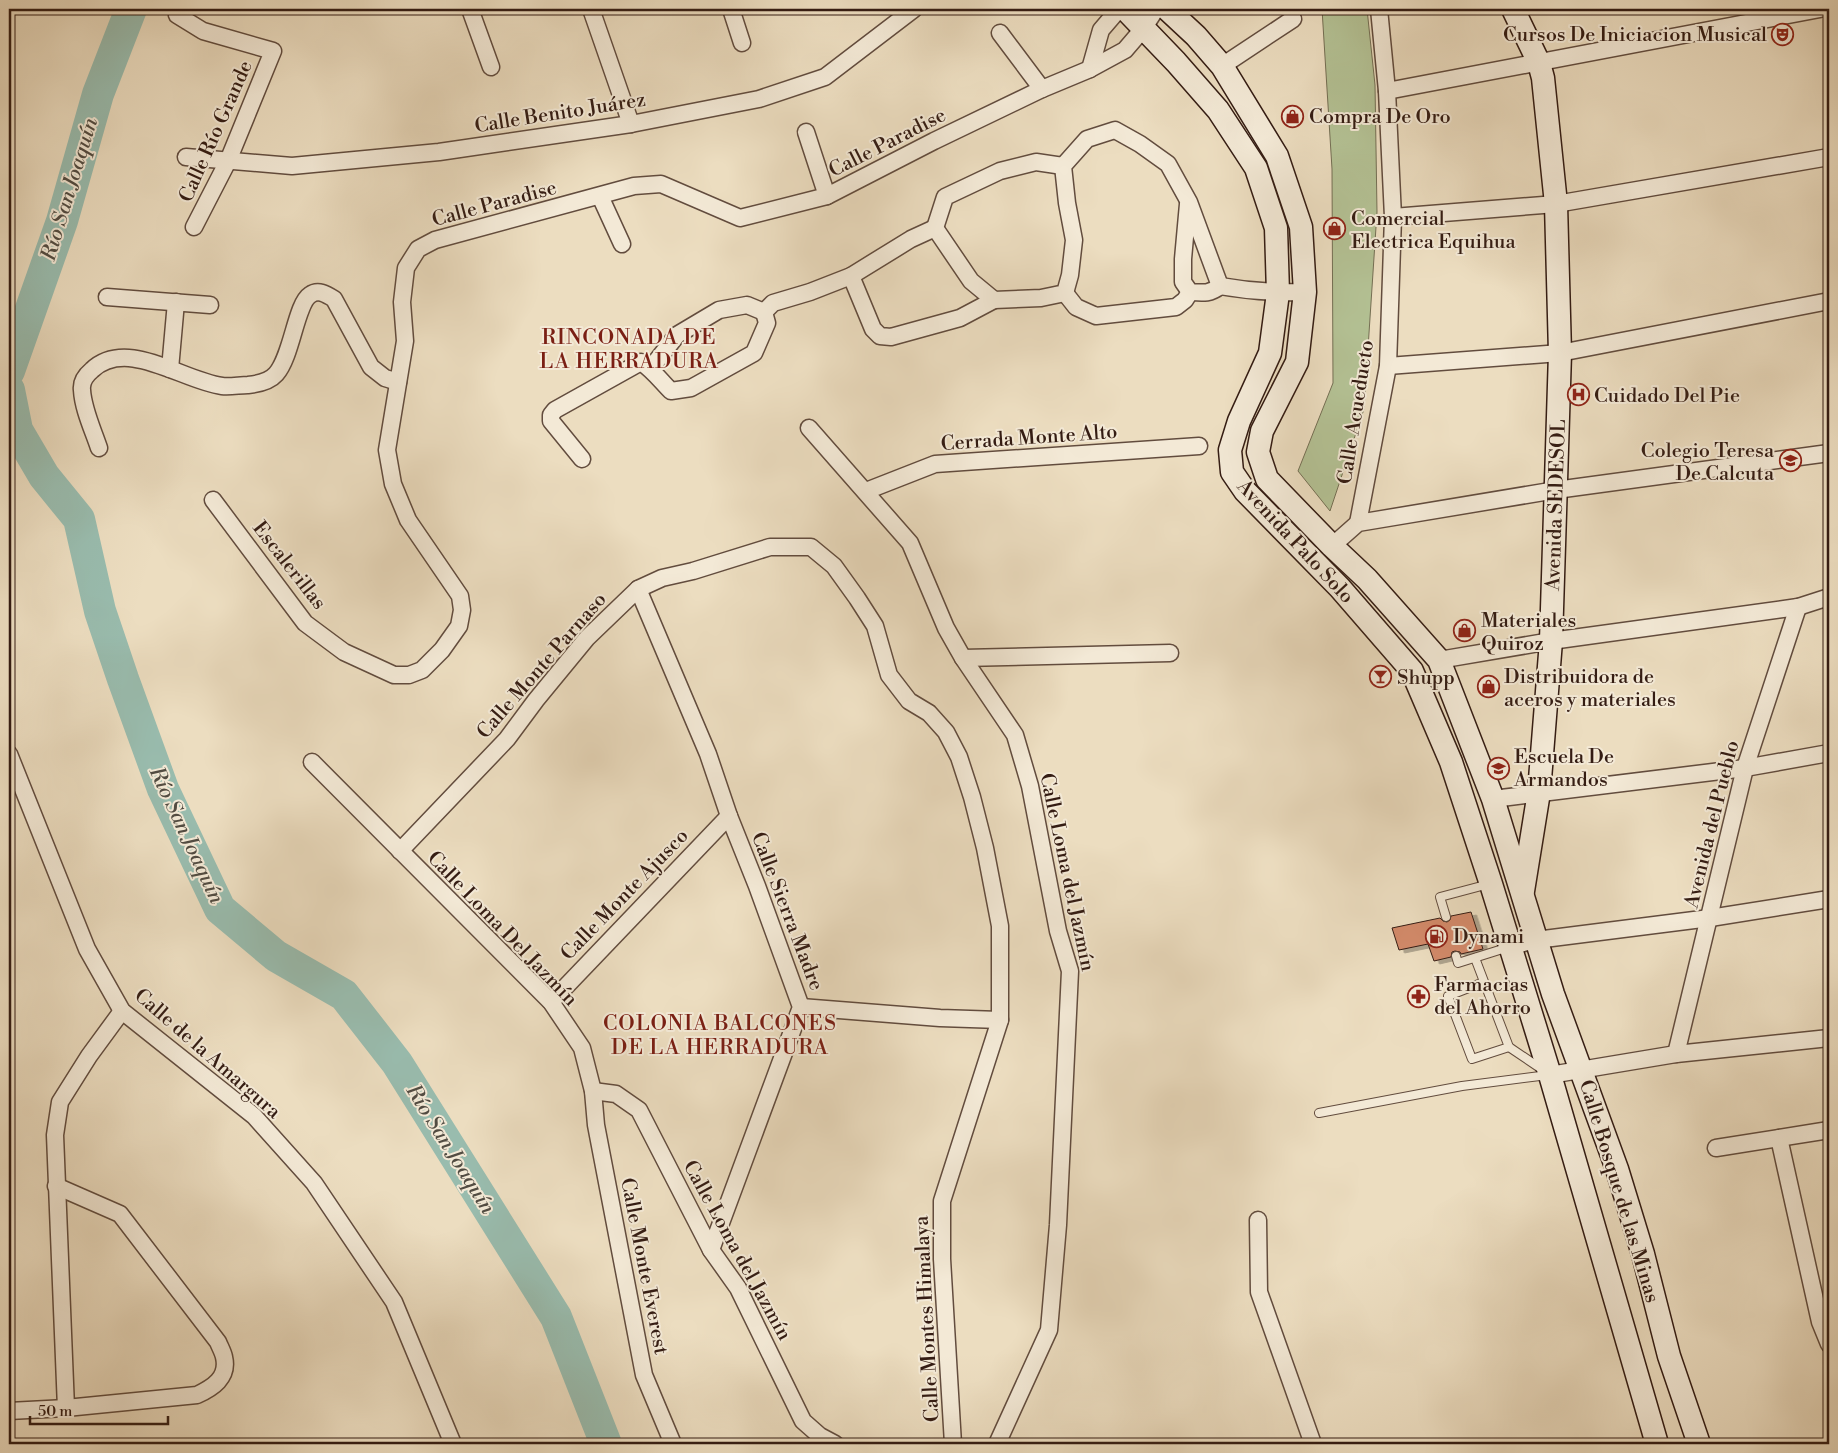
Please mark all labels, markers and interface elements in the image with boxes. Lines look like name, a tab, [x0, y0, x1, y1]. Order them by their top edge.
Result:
theatre icon: Cursos De Iniciacion Musical	[1771, 22, 1795, 46]
place label: Cursos De Iniciacion Musical	[1503, 23, 1767, 48]
street label: Calle Río Grande	[174, 57, 259, 206]
street label: Calle Benito Juárez	[473, 88, 648, 139]
street label: Calle Paradise	[825, 103, 950, 184]
shop icon: Compra De Oro	[1281, 104, 1305, 128]
place label: Compra De Oro	[1309, 105, 1451, 130]
water label: Río San Joaquín	[36, 114, 104, 265]
street label: Calle Paradise	[429, 176, 560, 233]
place label: Comercial Electrica Equihua	[1351, 207, 1516, 255]
shop icon: Comercial Electrica Equihua	[1323, 217, 1347, 241]
district label: RINCONADA DE LA HERRADURA	[539, 325, 719, 375]
street label: Calle Acueducto	[1333, 338, 1380, 486]
hospital icon: Cuidado Del Pie	[1566, 383, 1590, 407]
place label: Cuidado Del Pie	[1594, 384, 1740, 409]
street label: Avenida SEDESOL	[1541, 419, 1572, 592]
street label: Cerrada Monte Alto	[940, 420, 1118, 457]
place label: Colegio Teresa De Calcuta	[1641, 439, 1775, 487]
school or university icon: Colegio Teresa De Calcuta	[1778, 449, 1802, 473]
street label: Avenida Palo Solo	[1230, 474, 1359, 609]
street label: Escalerillas	[247, 517, 331, 615]
street label: Calle Monte Parnaso	[472, 588, 612, 744]
place label: Materiales Quiroz	[1481, 609, 1576, 657]
shop icon: Materiales Quiroz	[1453, 619, 1477, 643]
bar icon: Shupp	[1369, 665, 1393, 689]
place label: Distribuidora de aceros y materiales	[1504, 665, 1676, 713]
place label: Shupp	[1397, 666, 1455, 691]
shop icon: Distribuidora de aceros y materiales	[1476, 675, 1500, 699]
street label: Avenida del Pueblo	[1679, 738, 1745, 912]
place label: Escuela De Armandos	[1513, 745, 1614, 793]
school or university icon: Escuela De Armandos	[1486, 756, 1510, 780]
water label: Río San Joaquín	[143, 762, 229, 908]
street label: Calle Loma del Jazmín	[1033, 771, 1100, 974]
street label: Calle Monte Ajusco	[556, 824, 694, 966]
street label: Calle Sierra Madre	[745, 829, 828, 994]
street label: Calle Loma Del Jazmín	[421, 846, 583, 1012]
fuel station icon: Dynami	[1425, 924, 1449, 948]
place label: Dynami	[1453, 925, 1525, 950]
place label: Farmacias del Ahorro	[1434, 973, 1531, 1021]
street label: Calle de la Amargura	[129, 984, 286, 1125]
pharmacy icon: Farmacias del Ahorro	[1406, 984, 1430, 1008]
district label: COLONIA BALCONES DE LA HERRADURA	[603, 1011, 837, 1061]
street label: Calle Bosque de las Minas	[1573, 1077, 1664, 1306]
water label: Río San Joaquín	[399, 1079, 501, 1219]
street label: Calle Loma del Jazmín	[677, 1156, 797, 1345]
street label: Calle Monte Everest	[614, 1176, 673, 1357]
street label: Calle Montes Himalaya	[910, 1214, 945, 1423]
scale bar	[30, 1393, 168, 1425]
text: 50 m	[38, 1402, 72, 1421]

